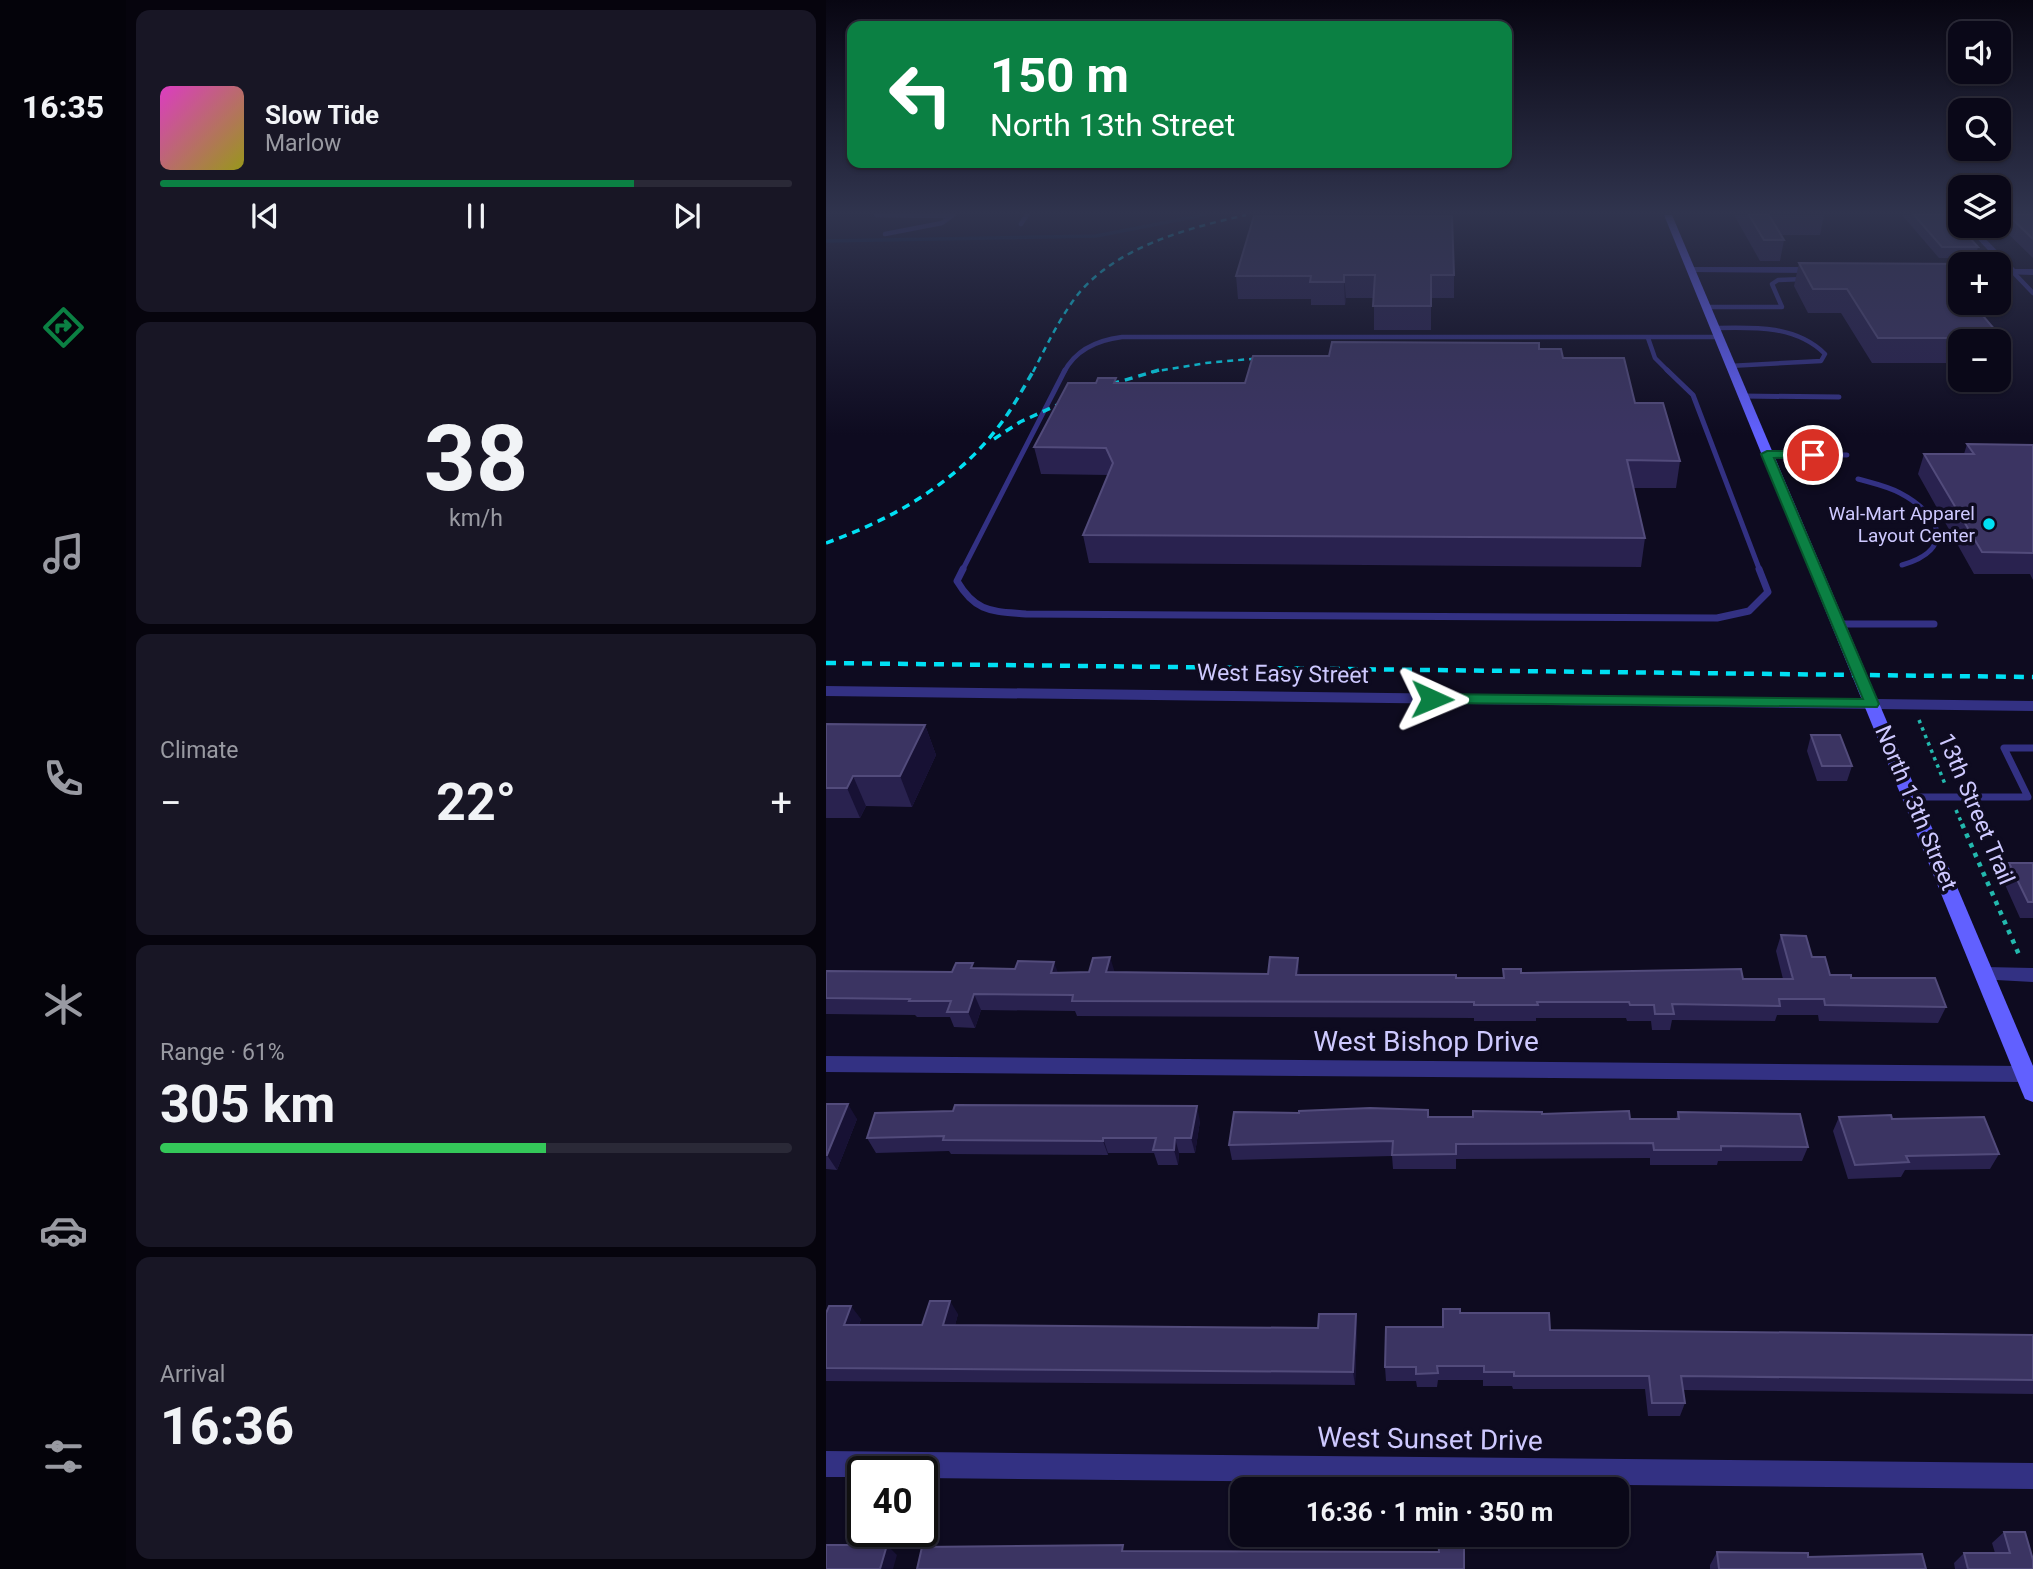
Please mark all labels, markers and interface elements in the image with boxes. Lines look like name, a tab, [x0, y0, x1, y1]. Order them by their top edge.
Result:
map controls	[1948, 21, 2011, 392]
button: sound	[1948, 21, 2011, 84]
text: 150 m	[990, 47, 1129, 104]
icon: left	[875, 49, 966, 140]
text: 16:35	[22, 88, 104, 126]
button: search	[1948, 98, 2011, 161]
text: Slow Tide	[265, 100, 379, 130]
text: North 13th Street	[990, 106, 1235, 144]
text: Marlow	[265, 130, 341, 157]
button: layers	[1948, 175, 2011, 238]
icon: previous	[246, 197, 284, 235]
icon: pause	[457, 197, 495, 235]
icon: next	[668, 197, 706, 235]
button: +	[1948, 252, 2011, 315]
icon: directions	[39, 303, 88, 352]
button: −	[1948, 329, 2011, 392]
text: 38	[424, 406, 528, 512]
pin	[1783, 425, 1843, 485]
icon: arrive	[1794, 436, 1832, 474]
place label: Wal-Mart Apparel Layout Center	[1828, 502, 1976, 547]
text: km/h	[449, 505, 503, 532]
marker: Wal-Mart Apparel Layout Center	[1981, 516, 1997, 532]
icon: music	[39, 529, 88, 578]
street label: West Easy Street	[1197, 659, 1369, 689]
position arrow	[1395, 662, 1469, 736]
street label: North 13th Street	[1869, 722, 1963, 894]
street label: 13th Street Trail	[1932, 729, 2020, 889]
text: Climate	[160, 737, 239, 764]
icon: phone	[39, 754, 88, 803]
text: 22°	[436, 772, 516, 833]
text: −	[160, 781, 182, 825]
text: +	[770, 781, 792, 825]
icon: climate	[39, 980, 88, 1029]
street label: West Bishop Drive	[1313, 1025, 1539, 1058]
text: Range · 61%	[160, 1039, 285, 1066]
text: 305 km	[160, 1074, 335, 1135]
icon: car	[39, 1206, 88, 1255]
text: Arrival	[160, 1361, 225, 1388]
text: 16:36	[160, 1396, 294, 1457]
street label: West Sunset Drive	[1317, 1421, 1543, 1457]
icon: filters	[39, 1432, 88, 1481]
speed limit sign: 40	[847, 1456, 938, 1547]
text: 16:36 · 1 min · 350 m	[1306, 1497, 1553, 1527]

